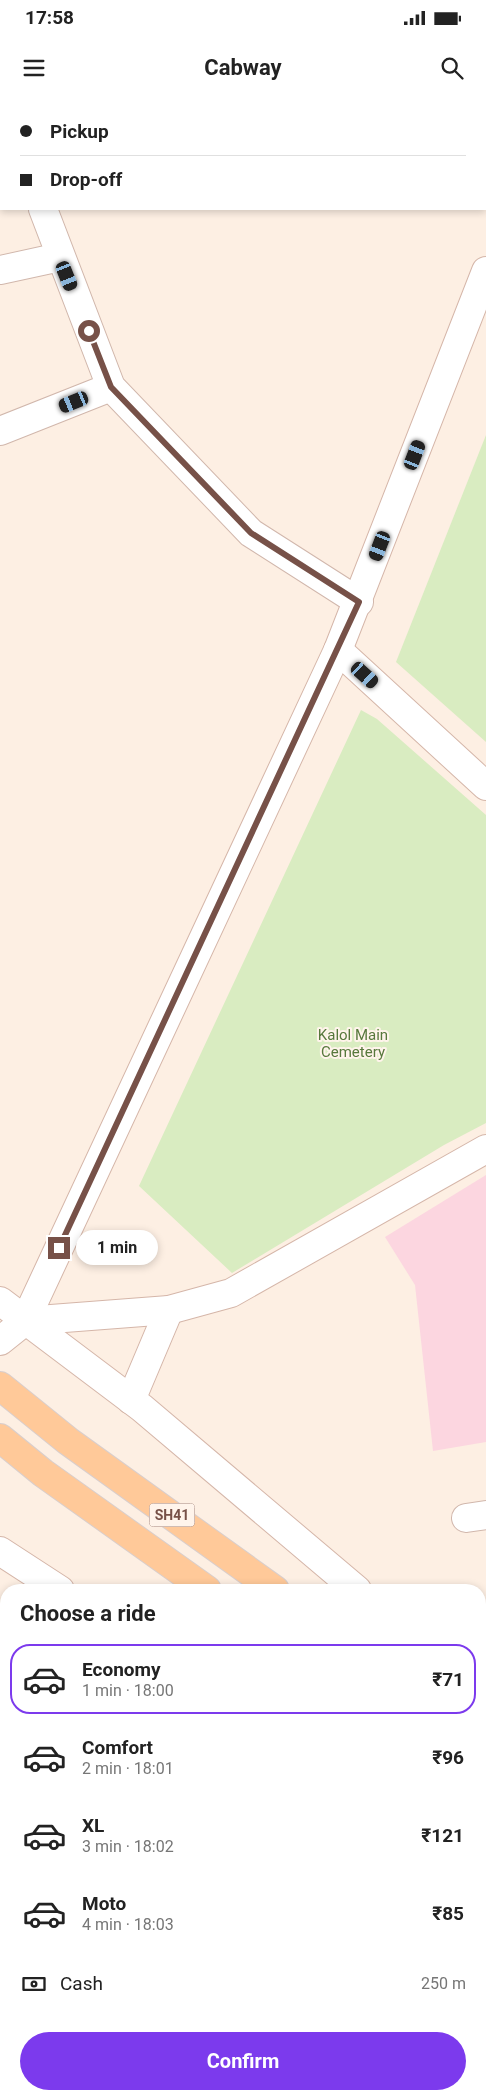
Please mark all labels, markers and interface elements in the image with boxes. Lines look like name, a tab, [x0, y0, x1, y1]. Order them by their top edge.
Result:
text: 17:58	[25, 6, 74, 29]
icon: menu	[20, 54, 48, 82]
icon: search	[438, 54, 466, 82]
text: Cabway	[204, 55, 282, 80]
text: Pickup	[50, 120, 109, 143]
text: Drop-off	[50, 168, 122, 191]
car	[54, 259, 79, 293]
route start	[78, 320, 100, 342]
car	[57, 389, 90, 415]
car	[402, 438, 427, 472]
car	[367, 529, 392, 563]
car	[348, 659, 381, 691]
park label: Kalol Main Cemetery	[318, 1026, 388, 1061]
callout: 1 min	[76, 1230, 159, 1266]
route end	[48, 1237, 70, 1259]
text: 1 min	[97, 1238, 137, 1257]
road number: SH41	[150, 1504, 194, 1526]
text: Choose a ride	[20, 1601, 156, 1626]
icon: car	[22, 1657, 67, 1702]
text: Economy	[82, 1658, 161, 1681]
text: ₹71	[432, 1668, 464, 1691]
text: 1 min · 18:00	[82, 1681, 174, 1700]
icon: car	[22, 1735, 67, 1780]
text: Comfort	[82, 1736, 153, 1759]
text: ₹96	[432, 1746, 464, 1769]
text: 2 min · 18:01	[82, 1759, 174, 1778]
icon: car	[22, 1813, 67, 1858]
text: XL	[82, 1814, 104, 1837]
text: ₹121	[421, 1824, 464, 1847]
text: 3 min · 18:02	[82, 1837, 174, 1856]
icon: car	[22, 1891, 67, 1936]
text: Moto	[82, 1892, 126, 1915]
text: ₹85	[432, 1902, 464, 1925]
text: 4 min · 18:03	[82, 1915, 174, 1934]
icon: cash	[20, 1970, 48, 1998]
text: Cash	[60, 1972, 103, 1995]
text: 250 m	[421, 1974, 466, 1993]
button: Confirm	[20, 2032, 466, 2090]

